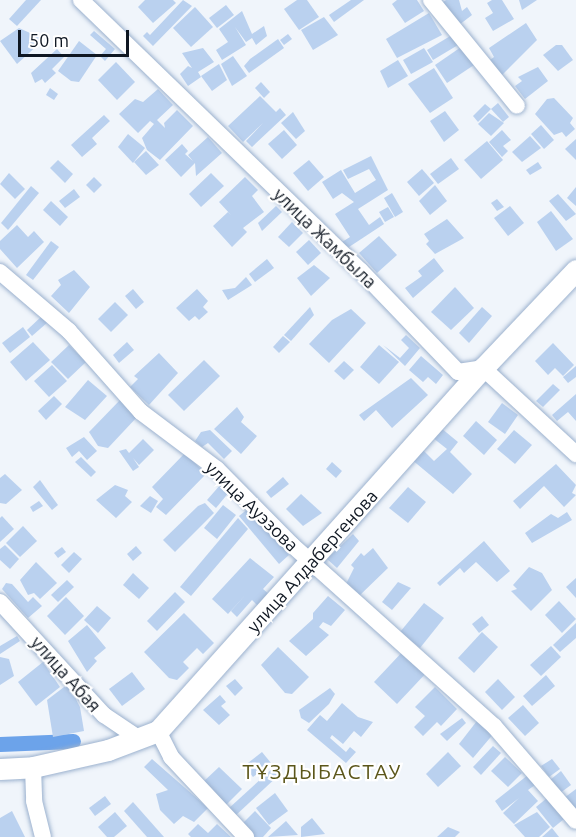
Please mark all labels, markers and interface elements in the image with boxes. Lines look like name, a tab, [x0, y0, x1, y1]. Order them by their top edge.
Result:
scale bar	[21, 18, 132, 56]
text: 50 m	[29, 30, 69, 50]
street label: улица Жамбыла	[269, 183, 381, 293]
street label: улица Ауэзова	[201, 456, 303, 556]
street label: улица Алдабергенова	[242, 485, 382, 637]
street label: улица Абая	[26, 632, 106, 716]
district label: ТҰЗДЫБАСТАУ	[242, 758, 402, 784]

